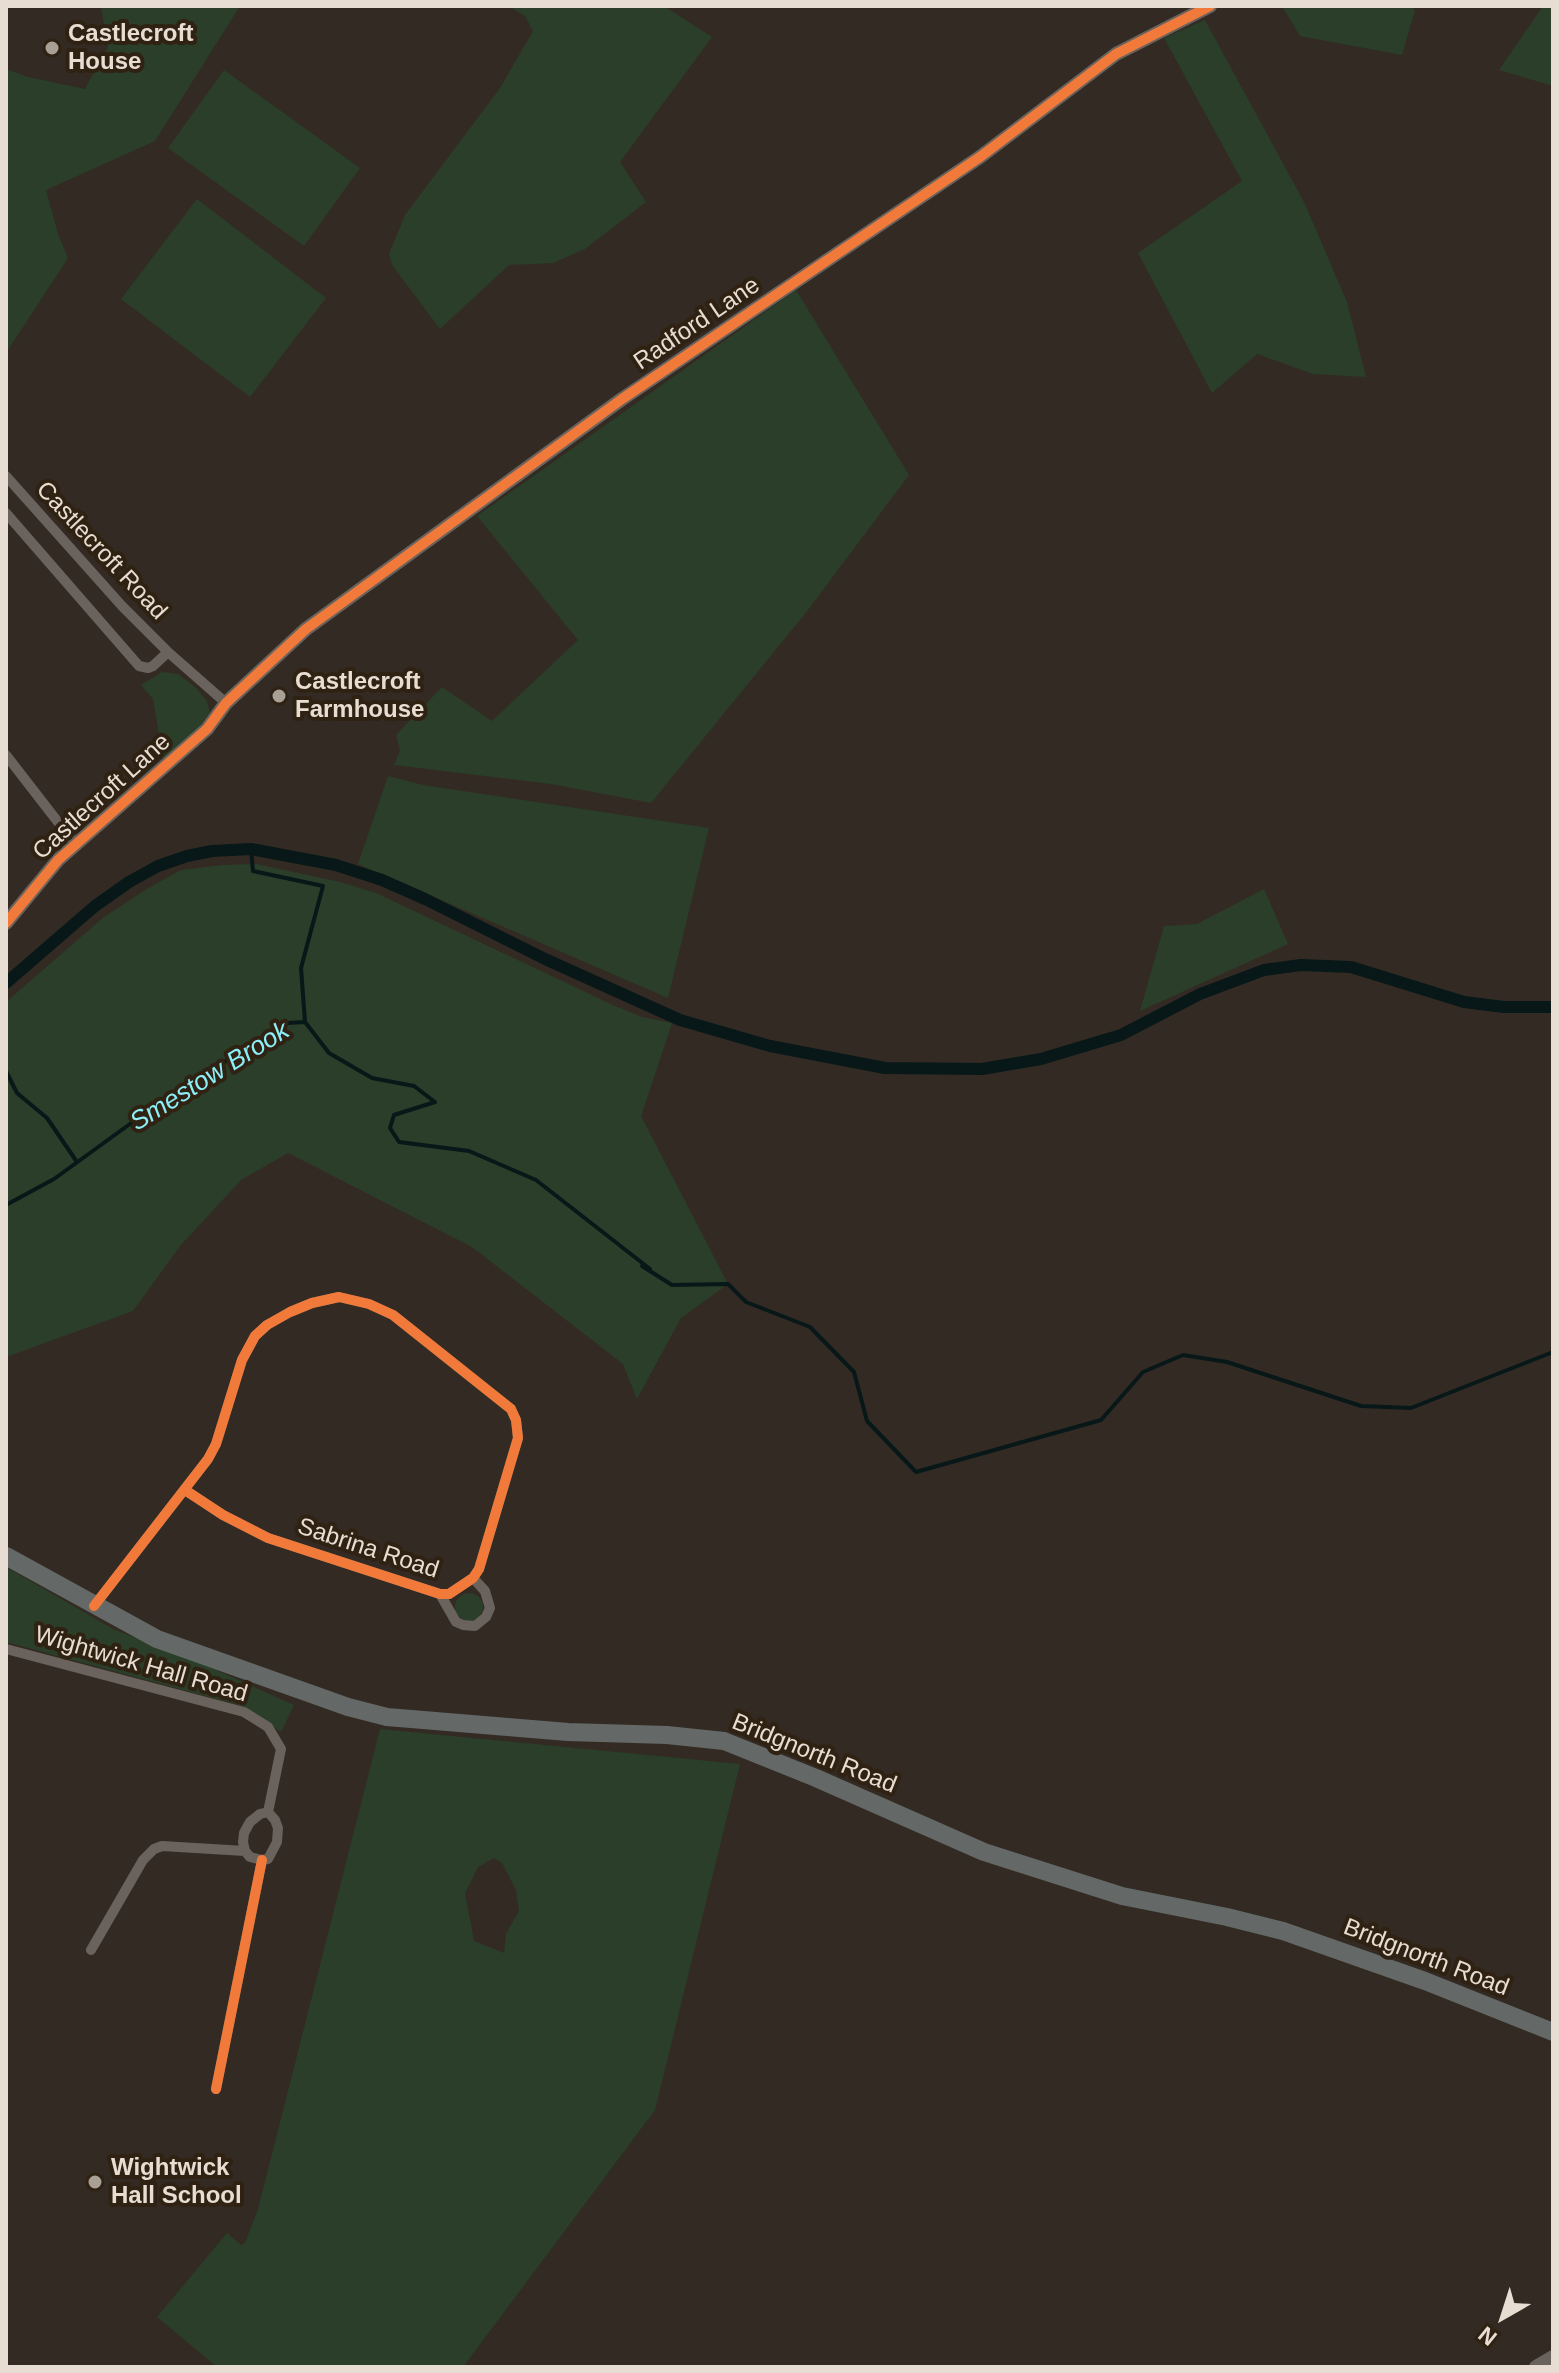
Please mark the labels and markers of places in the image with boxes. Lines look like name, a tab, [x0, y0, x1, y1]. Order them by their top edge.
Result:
place label: Castlecroft House	[68, 20, 193, 76]
marker: Castlecroft House	[43, 39, 61, 57]
place label: Castlecroft Farmhouse	[295, 668, 424, 724]
marker: Castlecroft Farmhouse	[270, 687, 288, 705]
place label: Wightwick Hall School	[111, 2154, 242, 2210]
marker: Wightwick Hall School	[86, 2173, 104, 2191]

